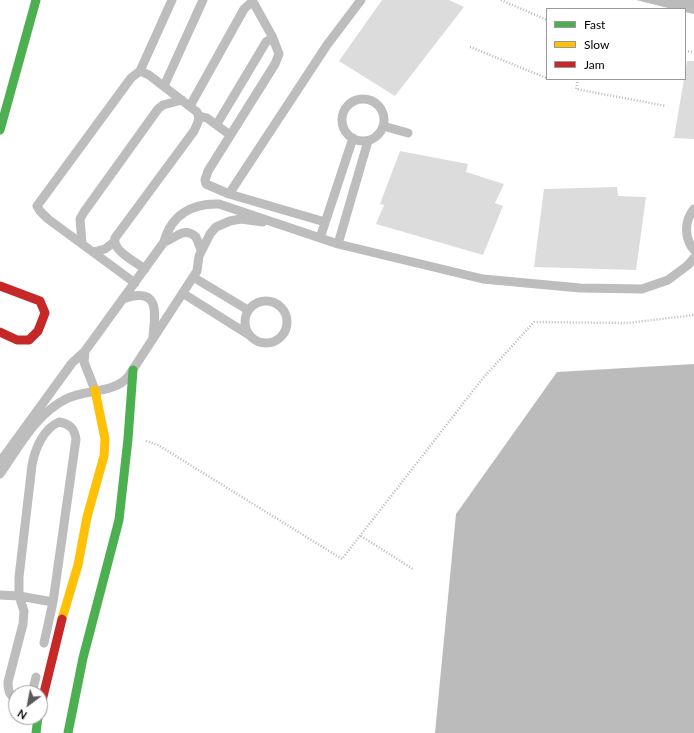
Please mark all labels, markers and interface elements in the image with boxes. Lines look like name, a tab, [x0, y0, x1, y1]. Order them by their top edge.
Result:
legend	[546, 8, 686, 80]
text: Fast	[584, 17, 605, 32]
text: Slow	[584, 37, 609, 52]
text: Jam	[584, 57, 605, 72]
north arrow	[8, 685, 48, 725]
text: N	[15, 707, 29, 723]

